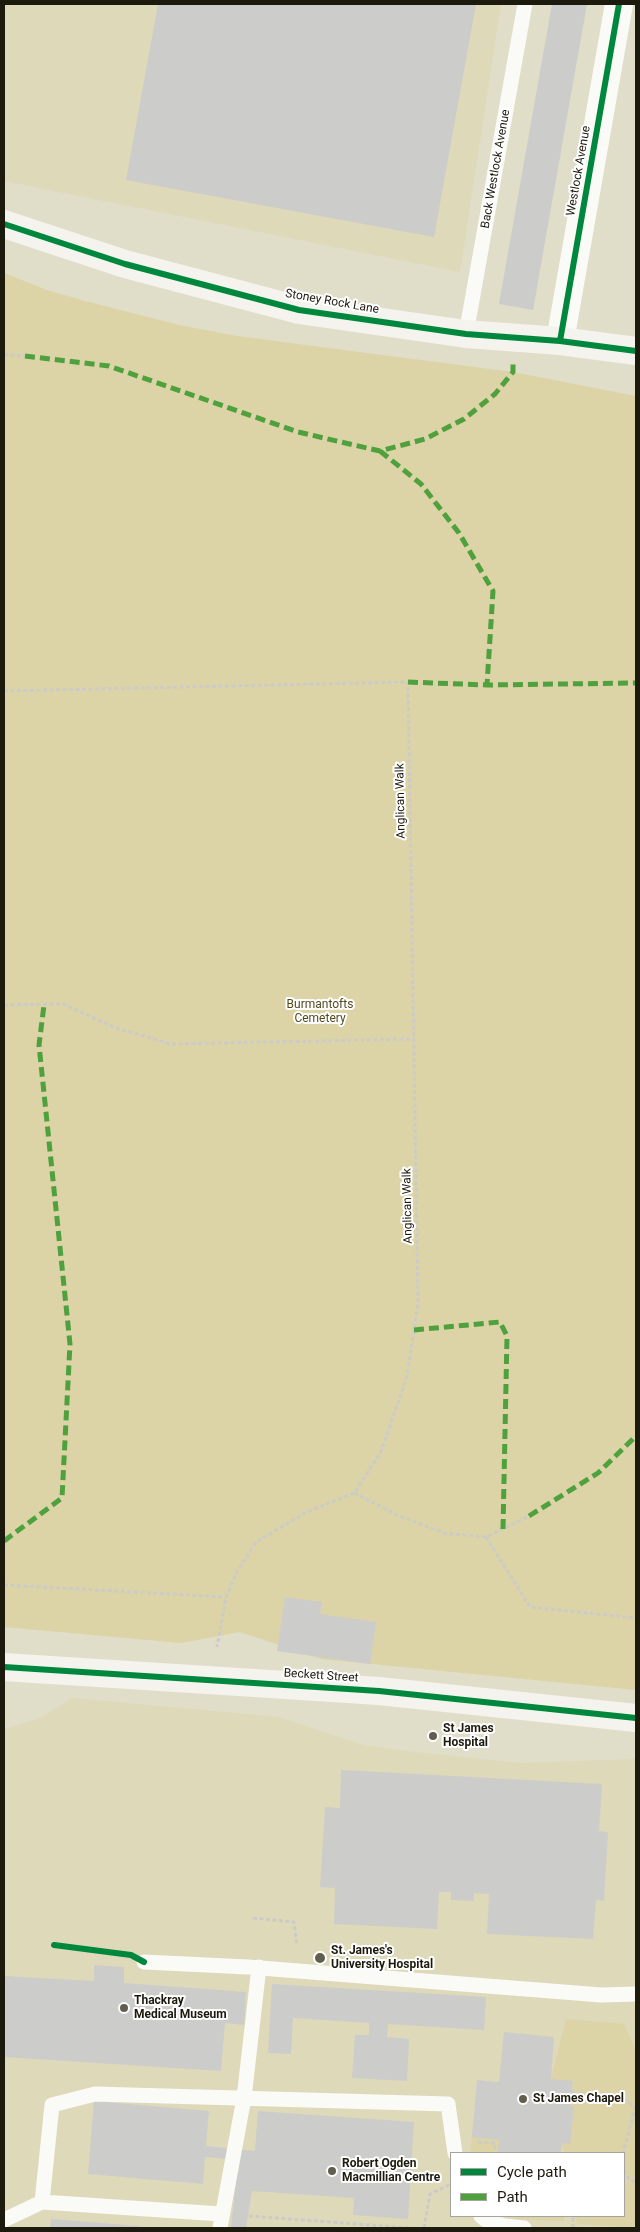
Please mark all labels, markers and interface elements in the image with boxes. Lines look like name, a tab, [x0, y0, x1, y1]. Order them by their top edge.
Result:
street label: Back Westlock Avenue	[478, 108, 514, 230]
street label: Westlock Avenue	[564, 125, 594, 217]
street label: Stoney Rock Lane	[284, 287, 380, 317]
street label: Anglican Walk	[393, 763, 409, 839]
park label: Burmantofts Cemetery	[287, 998, 353, 1026]
street label: Anglican Walk	[400, 1168, 416, 1244]
street label: Beckett Street	[283, 1666, 359, 1686]
place label: St James Hospital	[443, 1722, 494, 1750]
marker: St James Hospital	[427, 1730, 439, 1742]
place label: St. James's University Hospital	[331, 1944, 433, 1972]
marker: St. James's University Hospital	[313, 1951, 327, 1965]
place label: Thackray Medical Museum	[134, 1994, 227, 2022]
marker: Thackray Medical Museum	[118, 2002, 130, 2014]
place label: St James Chapel	[533, 2092, 624, 2106]
marker: St James Chapel	[517, 2093, 529, 2105]
legend	[450, 2152, 625, 2217]
place label: Robert Ogden Macmillian Centre	[342, 2157, 440, 2185]
text: Cycle path	[497, 2163, 567, 2181]
marker: Robert Ogden Macmillian Centre	[326, 2165, 338, 2177]
text: Path	[497, 2188, 528, 2206]

